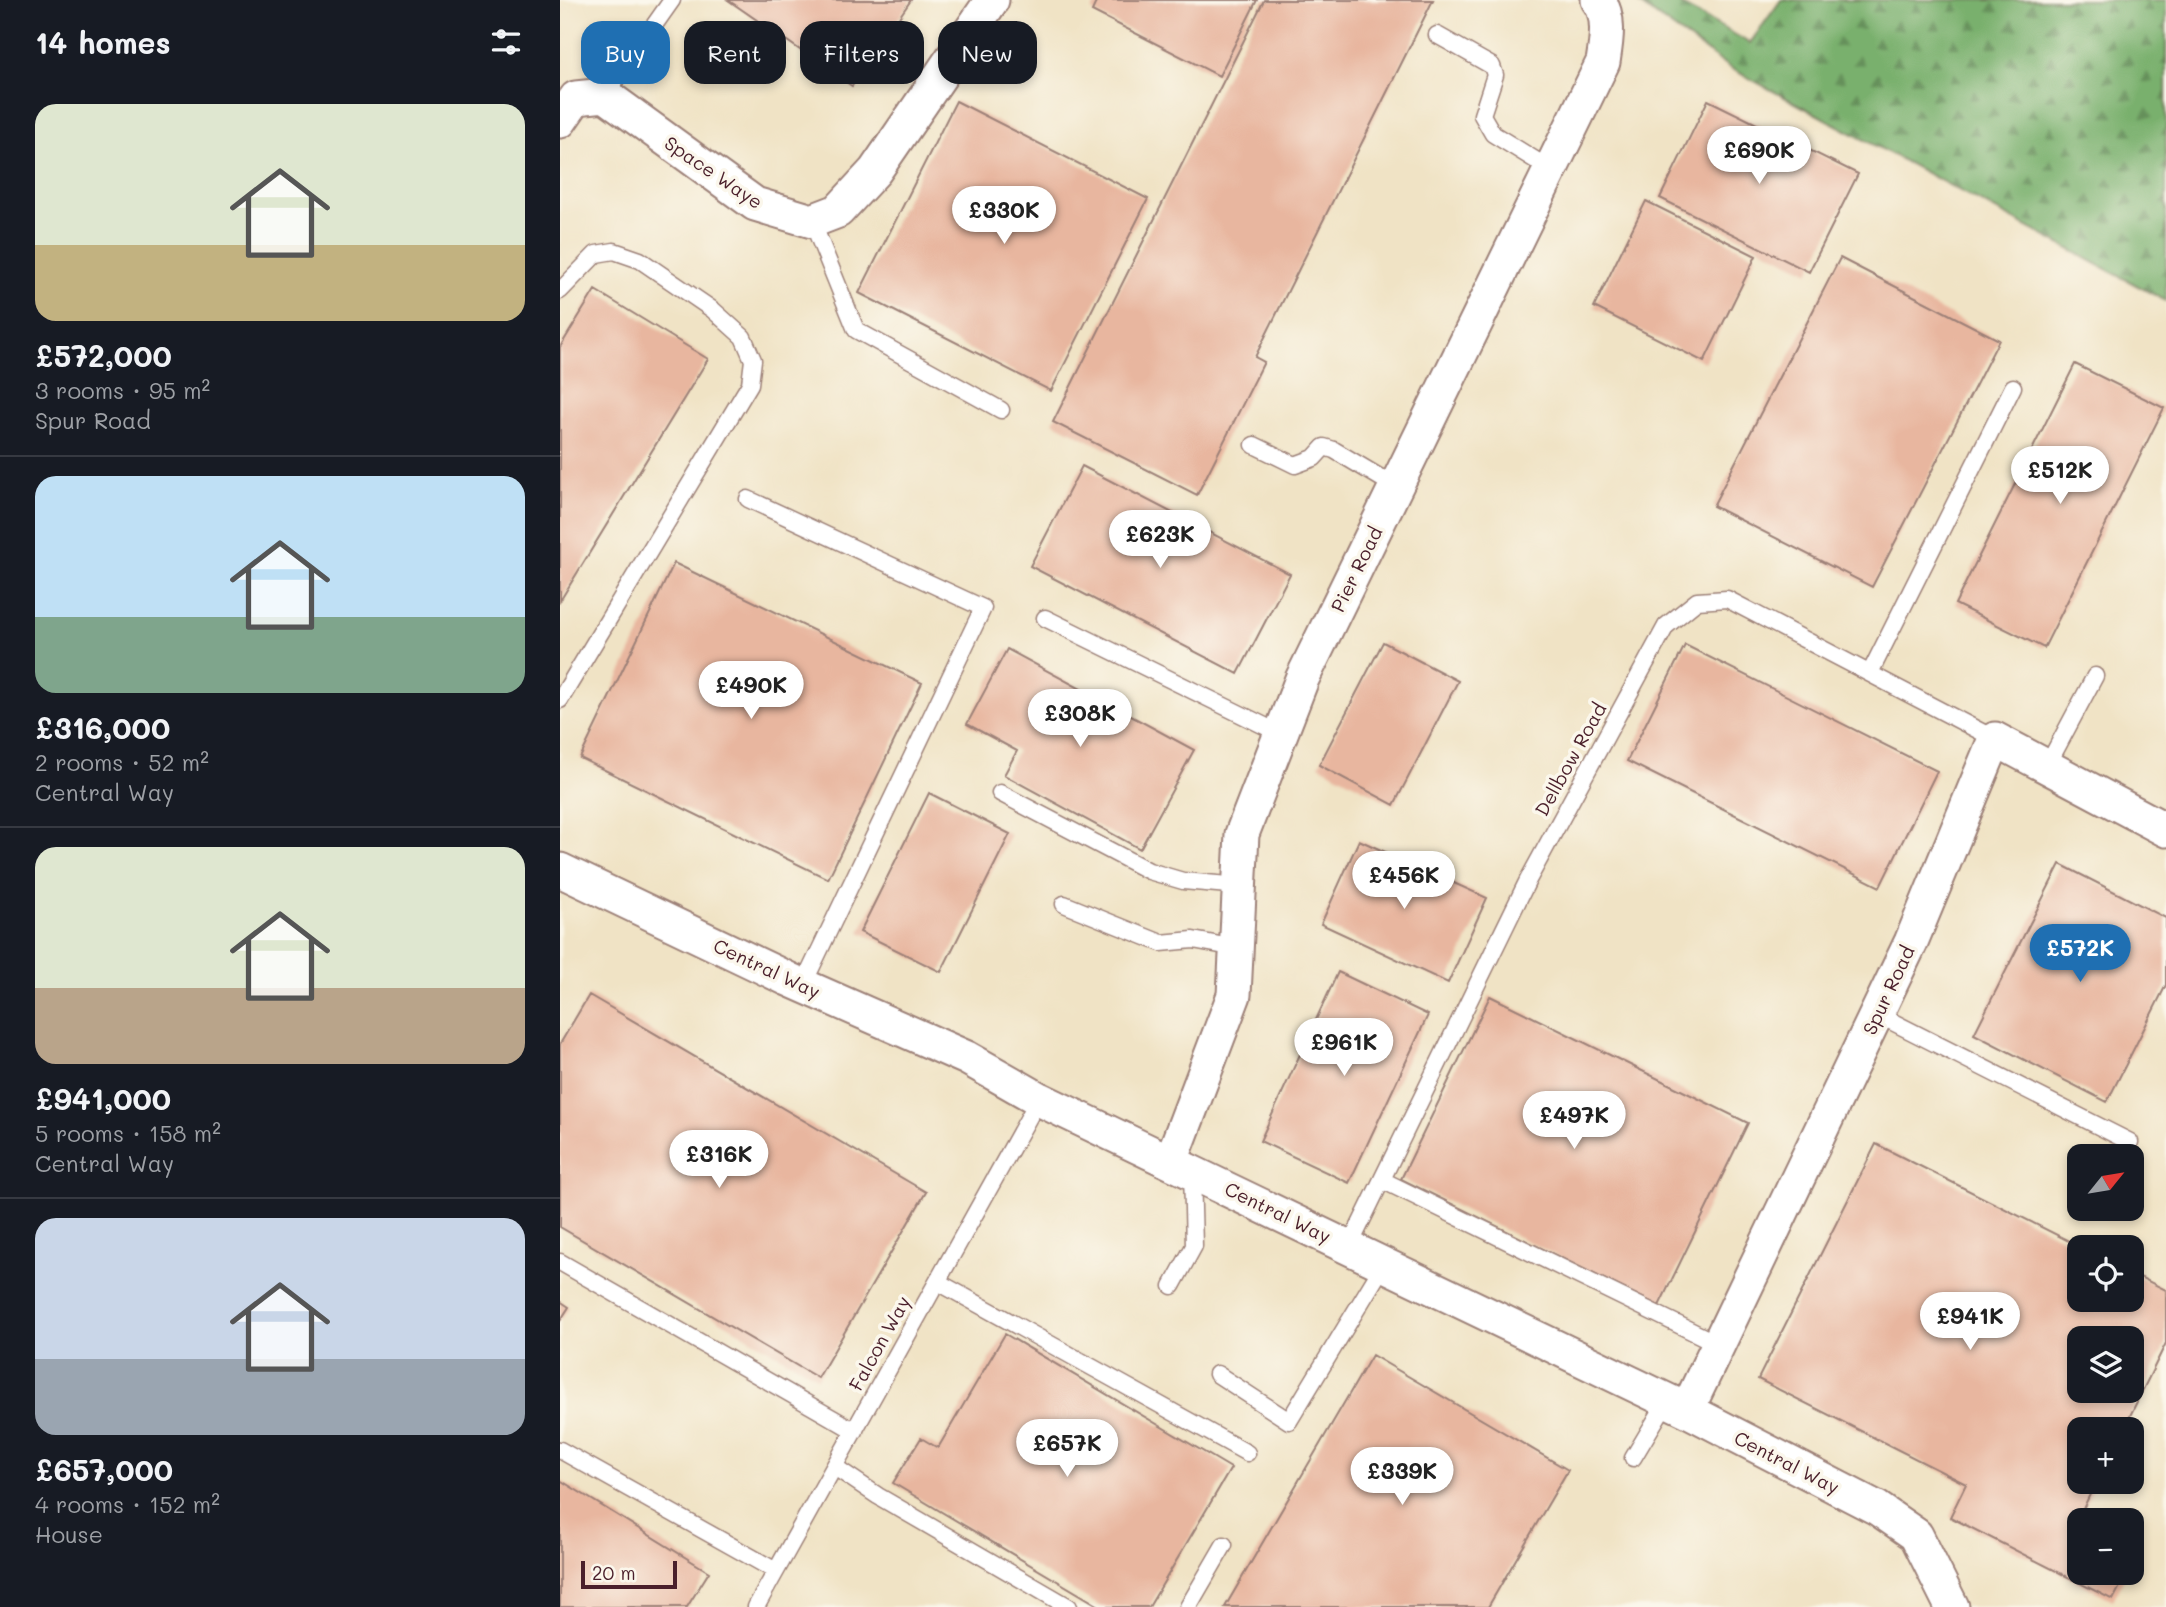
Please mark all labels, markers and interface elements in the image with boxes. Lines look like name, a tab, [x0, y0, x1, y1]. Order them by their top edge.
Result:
chip: Buy	[581, 21, 670, 84]
chip: Rent	[684, 21, 786, 84]
chip: Filters	[800, 21, 924, 84]
chip: New	[938, 21, 1037, 84]
text: 14 homes	[35, 22, 171, 62]
icon: filters	[487, 23, 525, 61]
pin: £690K	[1710, 127, 1808, 186]
street label: Space Waye	[660, 130, 768, 214]
text: £690K	[1723, 134, 1795, 164]
icon: home	[217, 150, 343, 276]
pin: £330K	[955, 187, 1053, 246]
text: £330K	[968, 194, 1040, 224]
text: £572,000	[35, 335, 172, 375]
text: 3 rooms · 95 m²	[35, 375, 210, 405]
text: Spur Road	[35, 405, 151, 435]
pin: £512K	[2011, 447, 2109, 506]
text: £512K	[2027, 454, 2093, 484]
pin: £623K	[1111, 510, 1209, 570]
text: £623K	[1125, 518, 1195, 548]
icon: home	[217, 522, 343, 648]
street label: Pier Road	[1325, 522, 1387, 616]
pin: £490K	[702, 662, 800, 721]
text: £490K	[715, 669, 787, 699]
pin: £308K	[1031, 690, 1129, 749]
text: £308K	[1044, 697, 1116, 727]
street label: Dellbow Road	[1529, 698, 1611, 820]
text: £316,000	[35, 707, 170, 747]
text: 2 rooms · 52 m²	[35, 747, 209, 777]
text: Central Way	[35, 777, 174, 807]
pin: £456K	[1355, 852, 1453, 911]
text: £456K	[1368, 859, 1440, 889]
icon: home	[217, 893, 343, 1019]
pin: £572K	[2031, 925, 2129, 984]
street label: Central Way	[710, 932, 824, 1004]
text: £572K	[2046, 932, 2114, 962]
street label: Spur Road	[1856, 941, 1920, 1039]
pin: £961K	[1295, 1018, 1393, 1078]
text: £961K	[1310, 1026, 1378, 1056]
text: £941,000	[35, 1078, 171, 1118]
pin: £497K	[1525, 1092, 1623, 1151]
text: £497K	[1539, 1099, 1609, 1129]
text: 5 rooms · 158 m²	[35, 1118, 221, 1148]
pin: £316K	[670, 1130, 768, 1190]
text: £316K	[685, 1138, 753, 1168]
north arrow	[2067, 1144, 2144, 1222]
map controls	[2067, 1144, 2144, 1585]
text: Central Way	[35, 1148, 174, 1178]
street label: Central Way	[1221, 1176, 1335, 1248]
button: locate	[2067, 1235, 2144, 1312]
icon: home	[217, 1264, 343, 1390]
street label: Falcon Way	[843, 1291, 915, 1395]
pin: £941K	[1921, 1292, 2019, 1352]
text: £941K	[1936, 1300, 2004, 1330]
button: layers	[2067, 1326, 2144, 1403]
button: +	[2067, 1417, 2144, 1494]
pin: £657K	[1018, 1420, 1116, 1479]
street label: Central Way	[1730, 1425, 1844, 1499]
text: £657K	[1032, 1427, 1102, 1457]
pin: £339K	[1353, 1448, 1451, 1507]
text: £657,000	[35, 1449, 173, 1489]
text: £339K	[1367, 1455, 1437, 1485]
text: 4 rooms · 152 m²	[35, 1489, 220, 1519]
button: −	[2067, 1508, 2144, 1585]
text: House	[35, 1519, 103, 1549]
scale bar	[581, 1558, 677, 1590]
text: 20 m	[592, 1560, 636, 1585]

